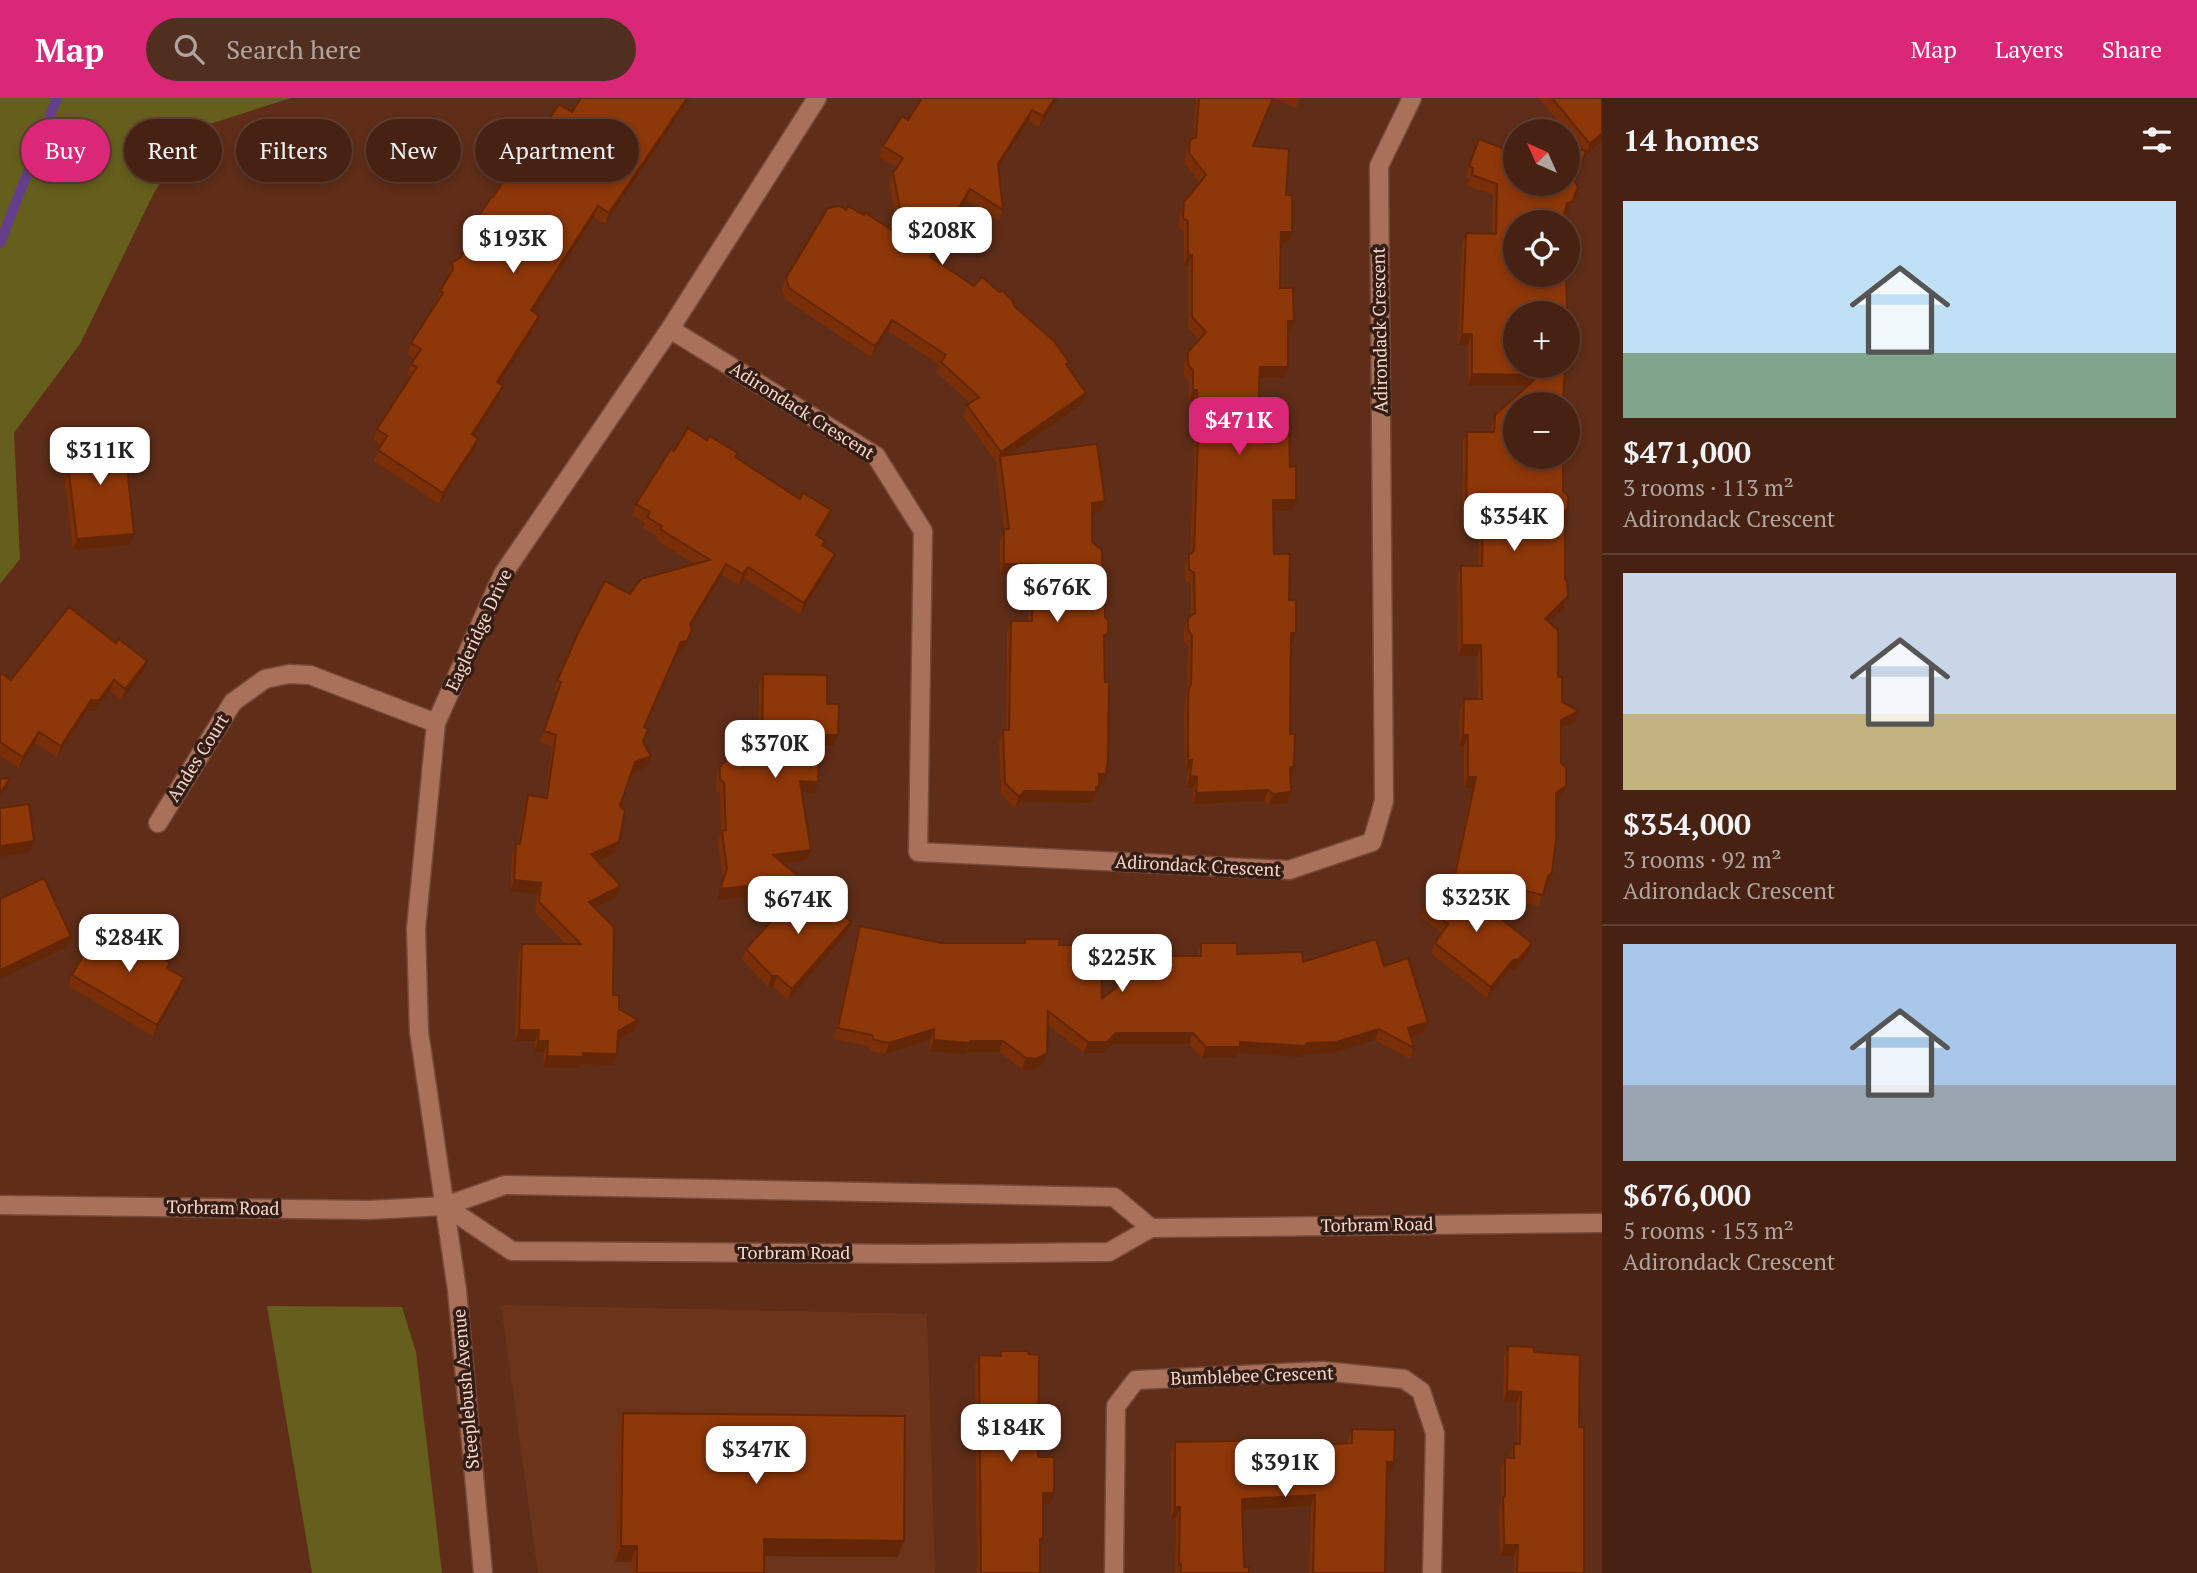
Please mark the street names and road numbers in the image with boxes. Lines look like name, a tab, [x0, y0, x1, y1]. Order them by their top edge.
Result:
street label: Adirondack Crescent	[1366, 246, 1392, 413]
street label: Adirondack Crescent	[726, 356, 880, 465]
street label: Eagleridge Drive	[439, 565, 517, 694]
street label: Andes Court	[161, 709, 234, 806]
street label: Adirondack Crescent	[1114, 849, 1282, 881]
street label: Torbram Road	[166, 1194, 280, 1220]
street label: Torbram Road	[1320, 1211, 1434, 1237]
street label: Torbram Road	[738, 1240, 850, 1264]
street label: Steeplebush Avenue	[446, 1308, 484, 1470]
street label: Bumblebee Crescent	[1170, 1360, 1334, 1390]

